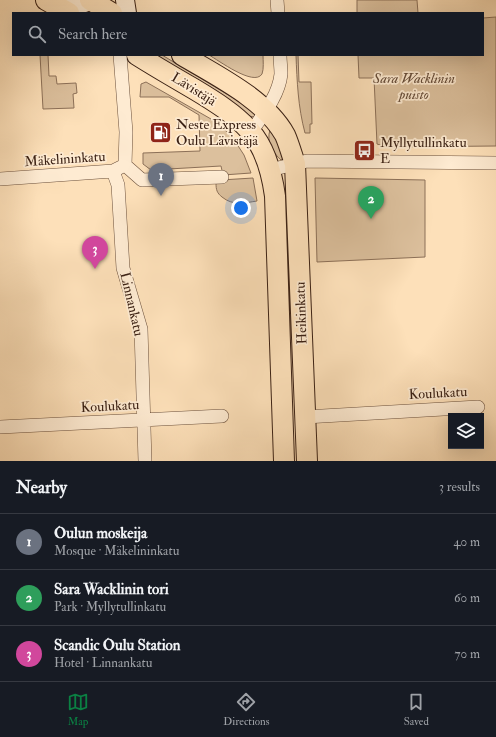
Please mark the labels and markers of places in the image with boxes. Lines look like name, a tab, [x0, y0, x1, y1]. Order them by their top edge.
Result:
place label: Neste Express Oulu Lävistäjä	[176, 116, 258, 149]
fuel station icon: Neste Express Oulu Lävistäjä	[147, 119, 173, 145]
place label: Myllytullinkatu E	[380, 134, 467, 167]
bus stop icon: Myllytullinkatu E	[351, 137, 377, 163]
pin: 1	[148, 163, 174, 196]
pin: 2	[358, 186, 384, 219]
pin: 3	[82, 236, 108, 269]

